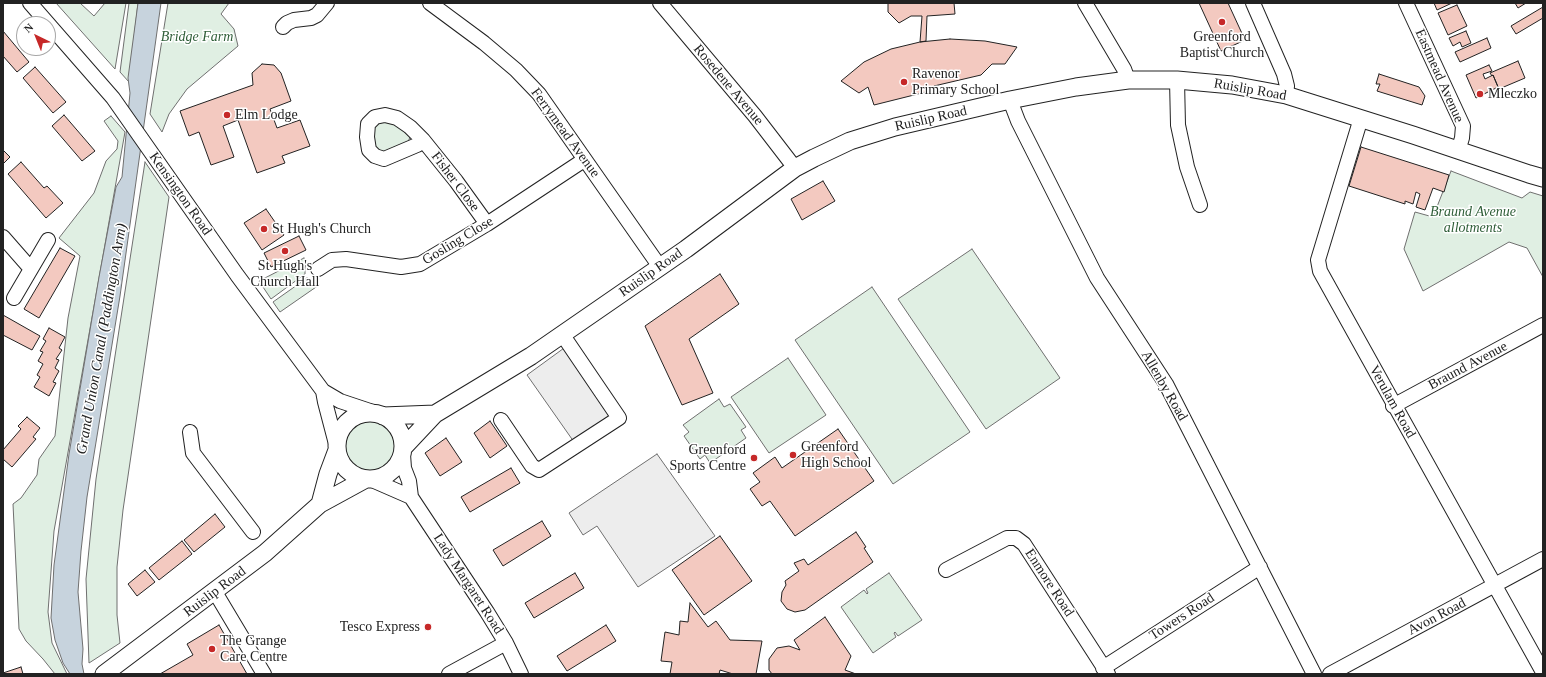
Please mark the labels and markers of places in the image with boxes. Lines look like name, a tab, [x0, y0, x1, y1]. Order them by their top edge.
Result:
marker: Greenford Baptist Church	[1217, 17, 1227, 27]
place label: Greenford Baptist Church	[1180, 29, 1264, 62]
place label: Ravenor Primary School	[912, 66, 999, 98]
marker: Ravenor Primary School	[899, 77, 909, 87]
place label: Mleczko	[1488, 86, 1537, 102]
marker: Mleczko	[1475, 89, 1485, 99]
place label: Elm Lodge	[235, 107, 298, 123]
marker: Elm Lodge	[222, 110, 232, 120]
place label: St Hugh's Church	[272, 221, 371, 237]
marker: St Hugh's Church	[259, 224, 269, 234]
marker: St Hugh's Church Hall	[280, 246, 290, 256]
place label: St Hugh's Church Hall	[251, 258, 319, 290]
place label: Greenford High School	[801, 439, 871, 472]
place label: Greenford Sports Centre	[669, 442, 746, 474]
marker: Greenford High School	[788, 450, 798, 460]
marker: Greenford Sports Centre	[749, 453, 759, 463]
place label: Tesco Express	[340, 619, 420, 635]
marker: Tesco Express	[423, 622, 433, 632]
place label: The Grange Care Centre	[220, 633, 287, 666]
marker: The Grange Care Centre	[207, 644, 217, 654]

